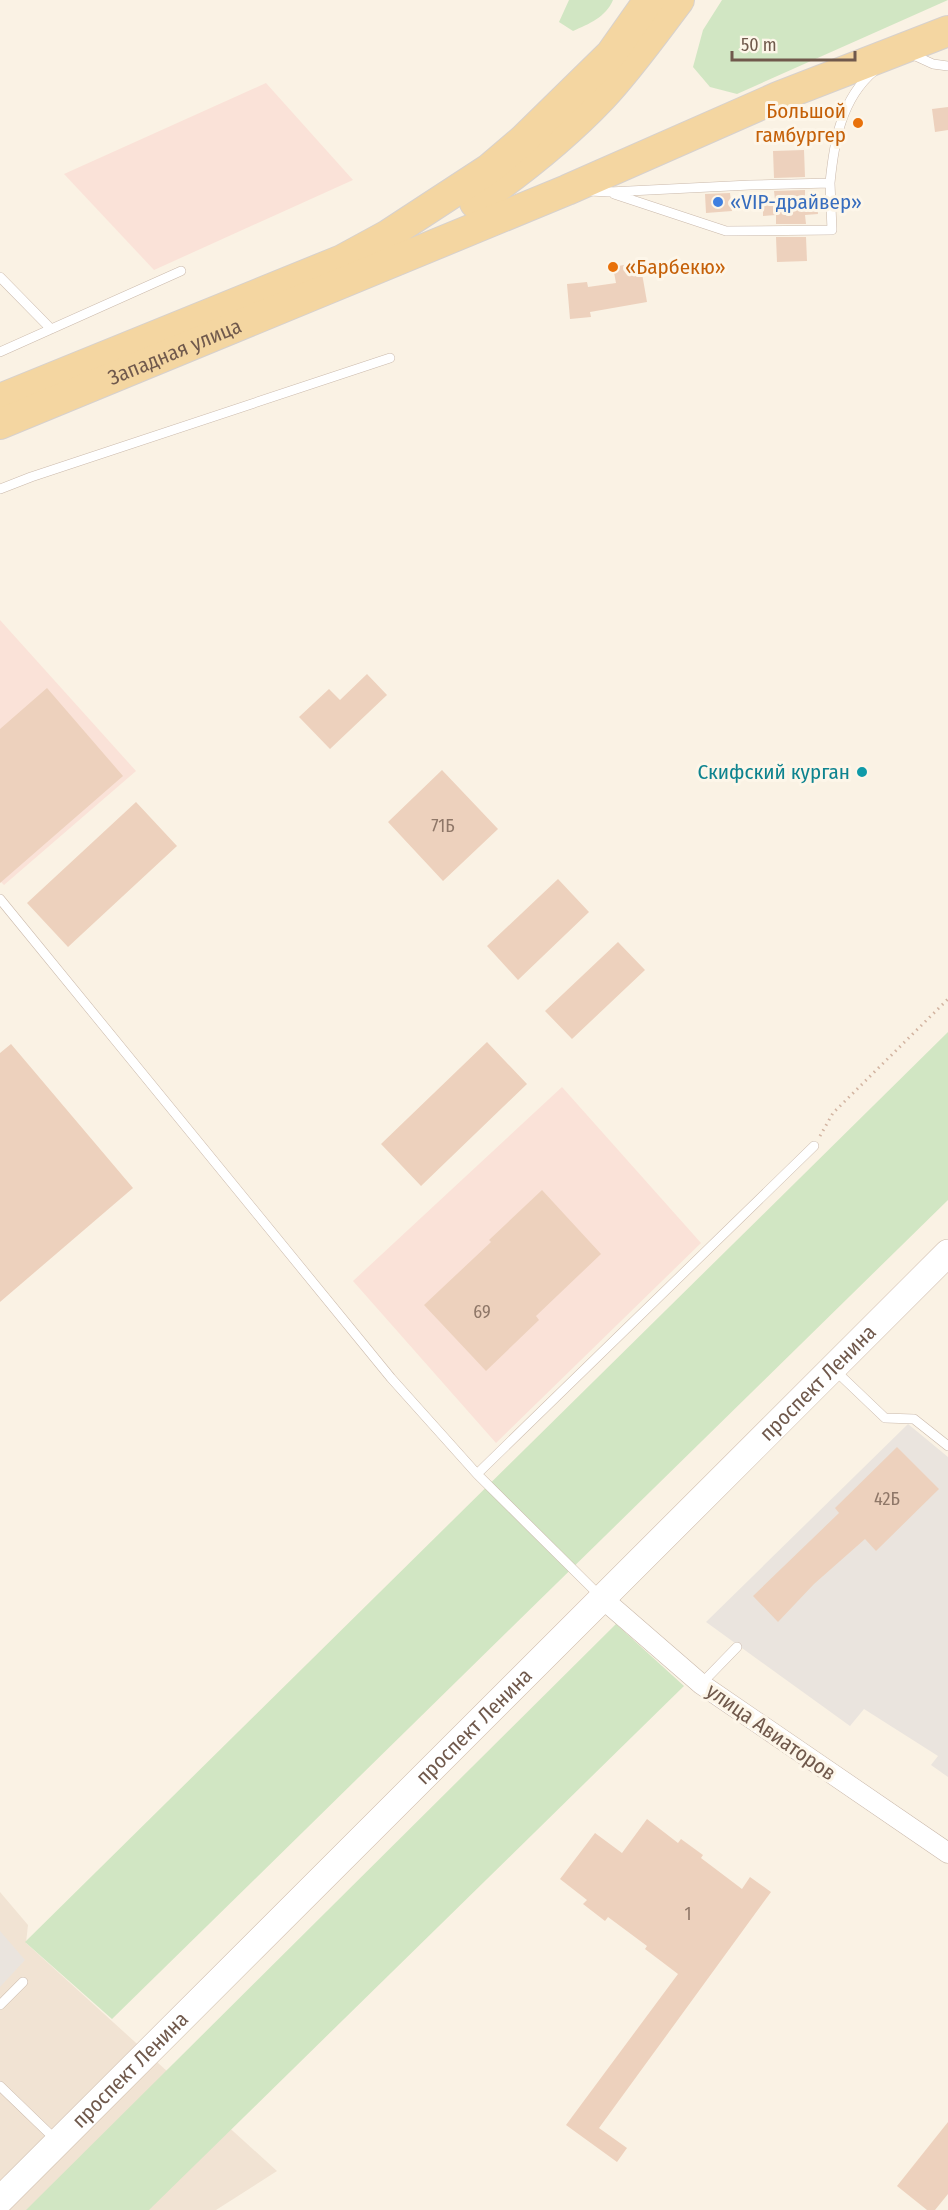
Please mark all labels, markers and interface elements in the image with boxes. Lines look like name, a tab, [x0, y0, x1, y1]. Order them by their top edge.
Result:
scale bar	[732, 24, 855, 62]
text: 50 m	[741, 34, 777, 56]
place label: Большой гамбургер	[755, 98, 846, 148]
marker: Большой гамбургер	[851, 116, 865, 130]
place label: «VIP-драйвер»	[730, 189, 862, 215]
marker: «VIP-драйвер»	[711, 195, 725, 209]
place label: «Барбекю»	[625, 254, 726, 280]
marker: «Барбекю»	[606, 260, 620, 274]
street label: Западная улица	[104, 313, 245, 391]
place label: Скифский курган	[698, 759, 850, 785]
marker: Скифский курган	[855, 765, 869, 779]
house number: 71Б	[431, 815, 455, 837]
house number: 69	[473, 1301, 491, 1323]
street label: проспект Ленина	[754, 1319, 881, 1447]
house number: 42Б	[874, 1488, 900, 1510]
street label: проспект Ленина	[410, 1663, 538, 1790]
street label: улица Авиаторов	[701, 1678, 841, 1786]
house number: 1	[684, 1903, 692, 1925]
street label: проспект Ленина	[67, 2006, 194, 2134]

